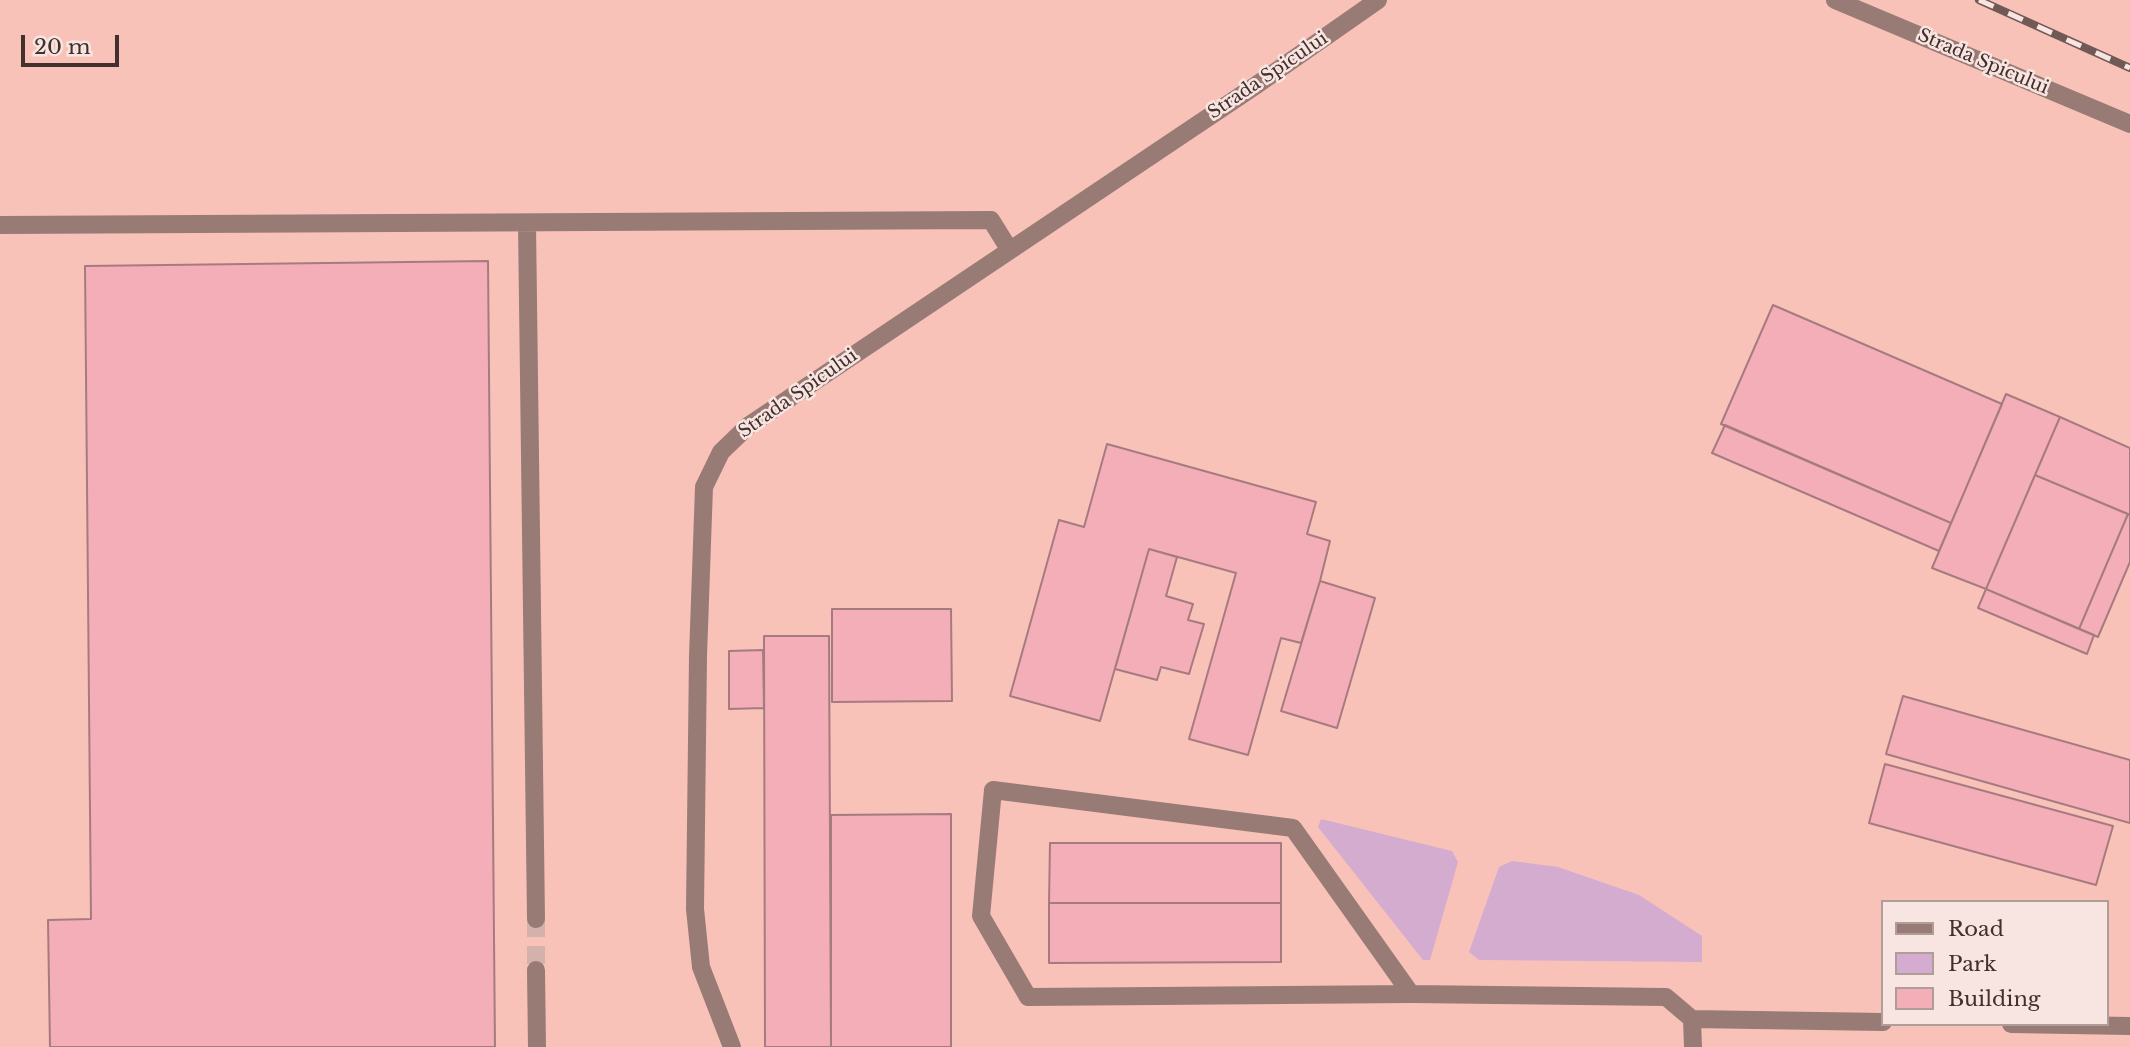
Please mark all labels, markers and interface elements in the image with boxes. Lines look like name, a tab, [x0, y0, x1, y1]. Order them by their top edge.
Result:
scale bar	[24, 21, 122, 65]
street label: Strada Spicului	[1914, 25, 2052, 99]
street label: Strada Spicului	[1204, 28, 1332, 124]
text: 20 m	[34, 34, 91, 60]
street label: Strada Spicului	[735, 345, 861, 443]
legend	[1882, 900, 2109, 1026]
text: Road	[1948, 916, 2004, 942]
text: Park	[1948, 951, 1997, 977]
text: Building	[1948, 986, 2040, 1012]

